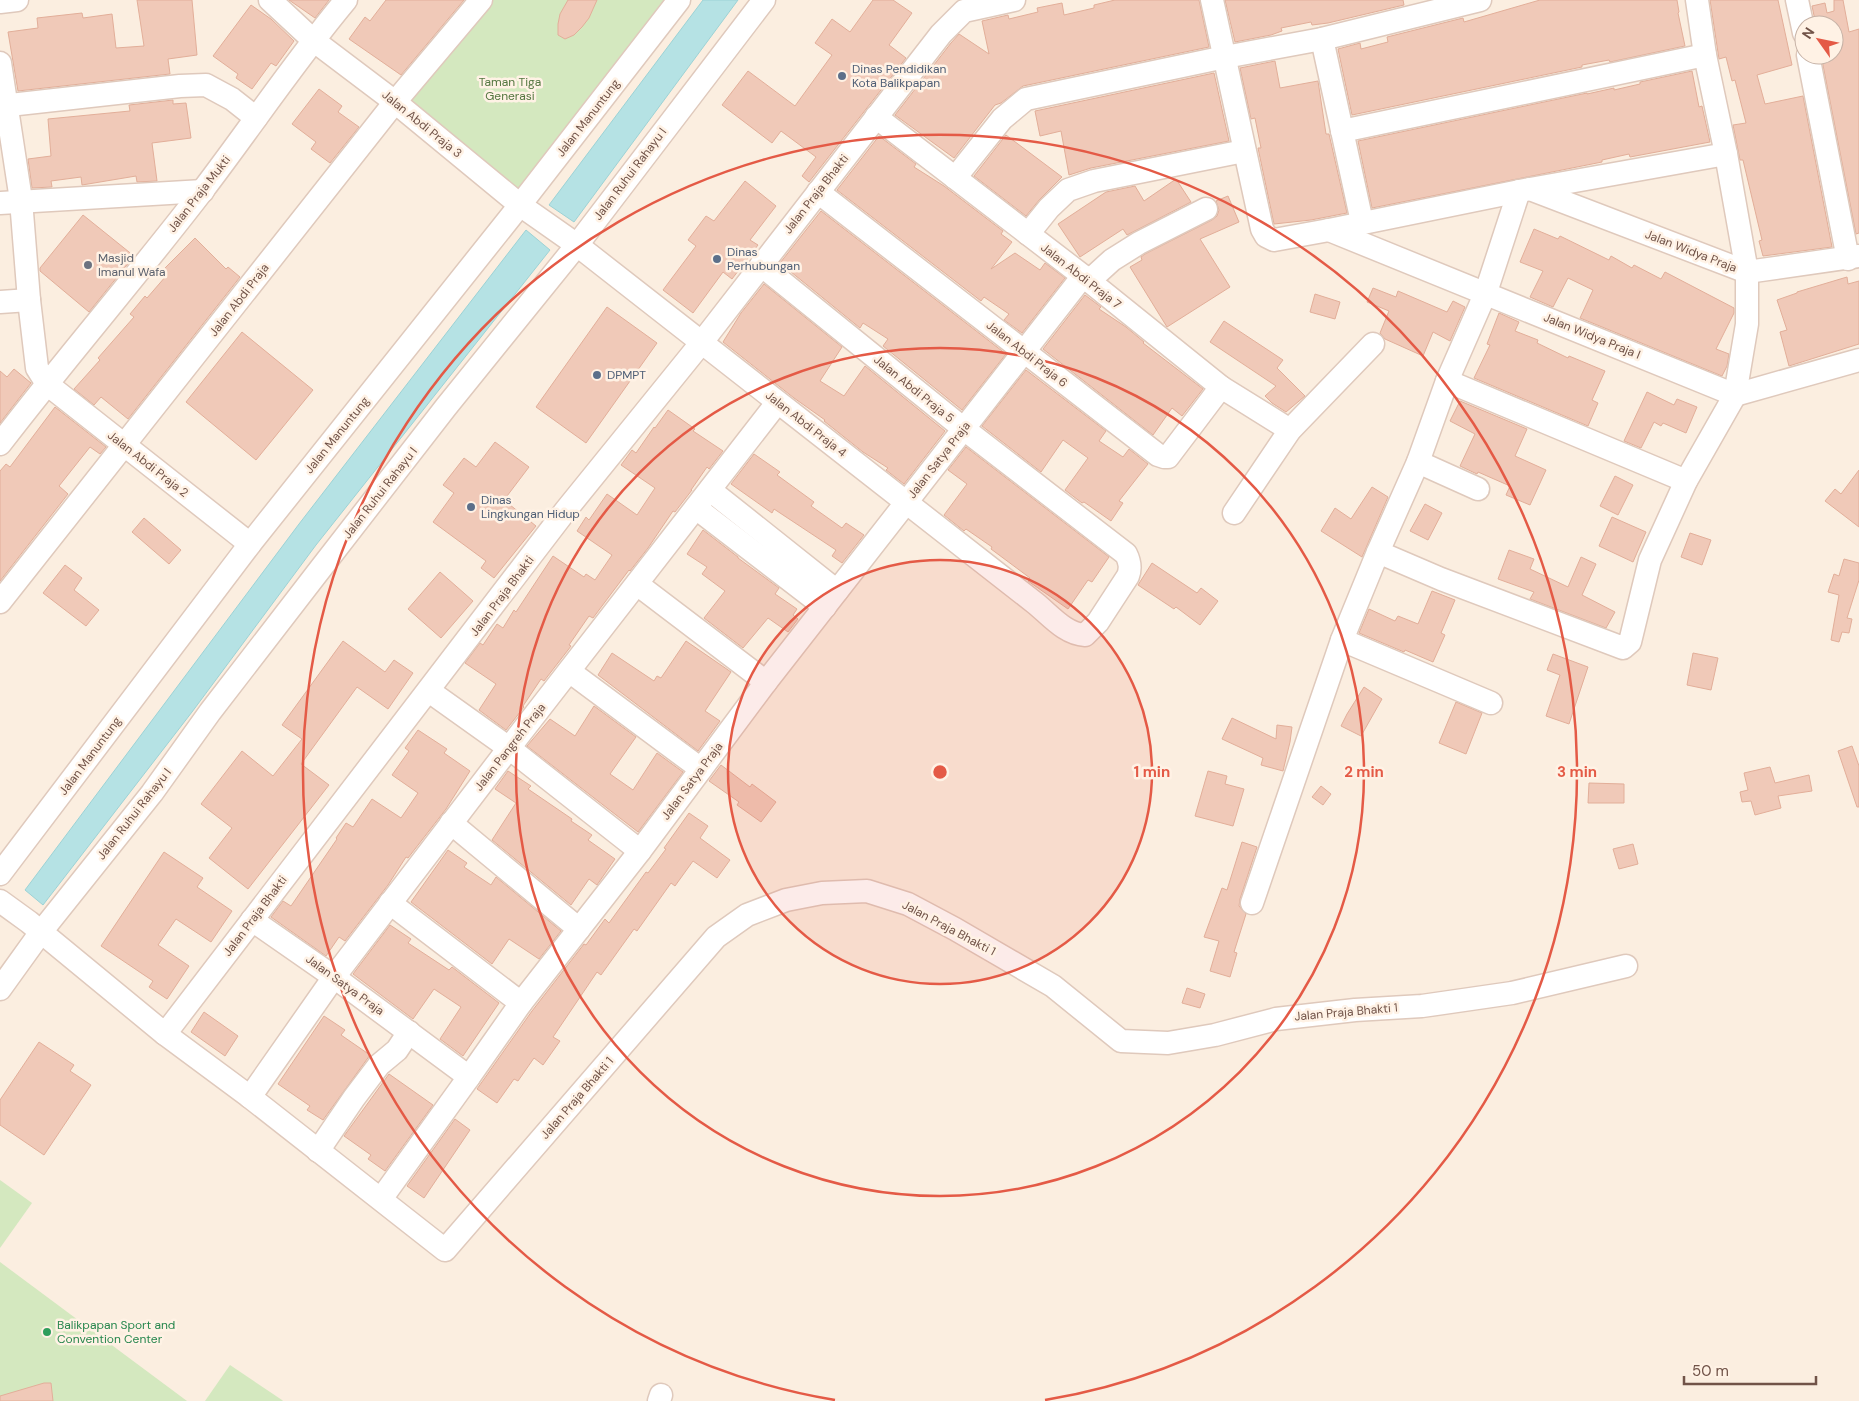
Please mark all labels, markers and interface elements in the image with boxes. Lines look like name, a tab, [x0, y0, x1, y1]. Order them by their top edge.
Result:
north arrow	[1794, 15, 1844, 65]
text: N	[1798, 24, 1818, 42]
place label: Dinas Pendidikan Kota Balikpapan	[852, 61, 946, 91]
marker: Dinas Pendidikan Kota Balikpapan	[836, 70, 848, 82]
park label: Taman Tiga Generasi	[479, 74, 541, 104]
street label: Jalan Manuntung	[553, 76, 624, 160]
street label: Jalan Abdi Praja 3	[379, 87, 465, 161]
street label: Jalan Ruhui Rahayu I	[590, 124, 670, 224]
street label: Jalan Praja Bhakti	[780, 151, 852, 237]
street label: Jalan Praja Mukti	[164, 152, 234, 236]
street label: Jalan Widya Praja	[1643, 226, 1739, 276]
street label: Jalan Abdi Praja 7	[1038, 240, 1124, 312]
place label: Dinas Perhubungan	[727, 244, 800, 274]
place label: Masjid Imanul Wafa	[98, 250, 166, 280]
marker: Dinas Perhubungan	[711, 253, 723, 265]
marker: Masjid Imanul Wafa	[82, 259, 94, 271]
street label: Jalan Abdi Praja	[206, 260, 272, 340]
street label: Jalan Widya Praja I	[1541, 309, 1643, 363]
street label: Jalan Abdi Praja 6	[983, 317, 1071, 391]
street label: Jalan Abdi Praja 5	[871, 352, 957, 426]
place label: DPMPT	[607, 367, 646, 383]
marker: DPMPT	[591, 369, 603, 381]
street label: Jalan Abdi Praja 4	[762, 387, 850, 461]
street label: Jalan Manuntung	[301, 393, 373, 477]
street label: Jalan Satya Praja	[904, 418, 974, 502]
street label: Jalan Abdi Praja 2	[104, 427, 192, 501]
street label: Jalan Ruhui Rahayu I	[339, 444, 421, 542]
place label: Dinas Lingkungan Hidup	[481, 492, 580, 522]
marker: Dinas Lingkungan Hidup	[465, 501, 477, 513]
street label: Jalan Praja Bhakti	[467, 552, 538, 639]
street label: Jalan Pangreh Praja	[471, 700, 549, 794]
street label: Jalan Manuntung	[55, 713, 125, 798]
street label: Jalan Satya Praja	[658, 739, 726, 823]
text: 1 min	[1134, 762, 1170, 782]
text: 2 min	[1344, 762, 1384, 782]
text: 3 min	[1557, 762, 1597, 782]
centre of rings	[931, 763, 949, 781]
street label: Jalan Ruhui Rahayu I	[93, 765, 175, 863]
street label: Jalan Praja Bhakti	[220, 872, 291, 959]
street label: Jalan Praja Bhakti 1	[899, 897, 999, 959]
street label: Jalan Satya Praja	[303, 951, 387, 1019]
street label: Jalan Praja Bhakti 1	[1294, 1000, 1398, 1024]
street label: Jalan Praja Bhakti 1	[537, 1054, 617, 1142]
place label: Balikpapan Sport and Convention Center	[57, 1317, 175, 1347]
marker: Balikpapan Sport and Convention Center	[41, 1326, 53, 1338]
scale bar	[1684, 1354, 1816, 1386]
text: 50 m	[1692, 1361, 1729, 1381]

